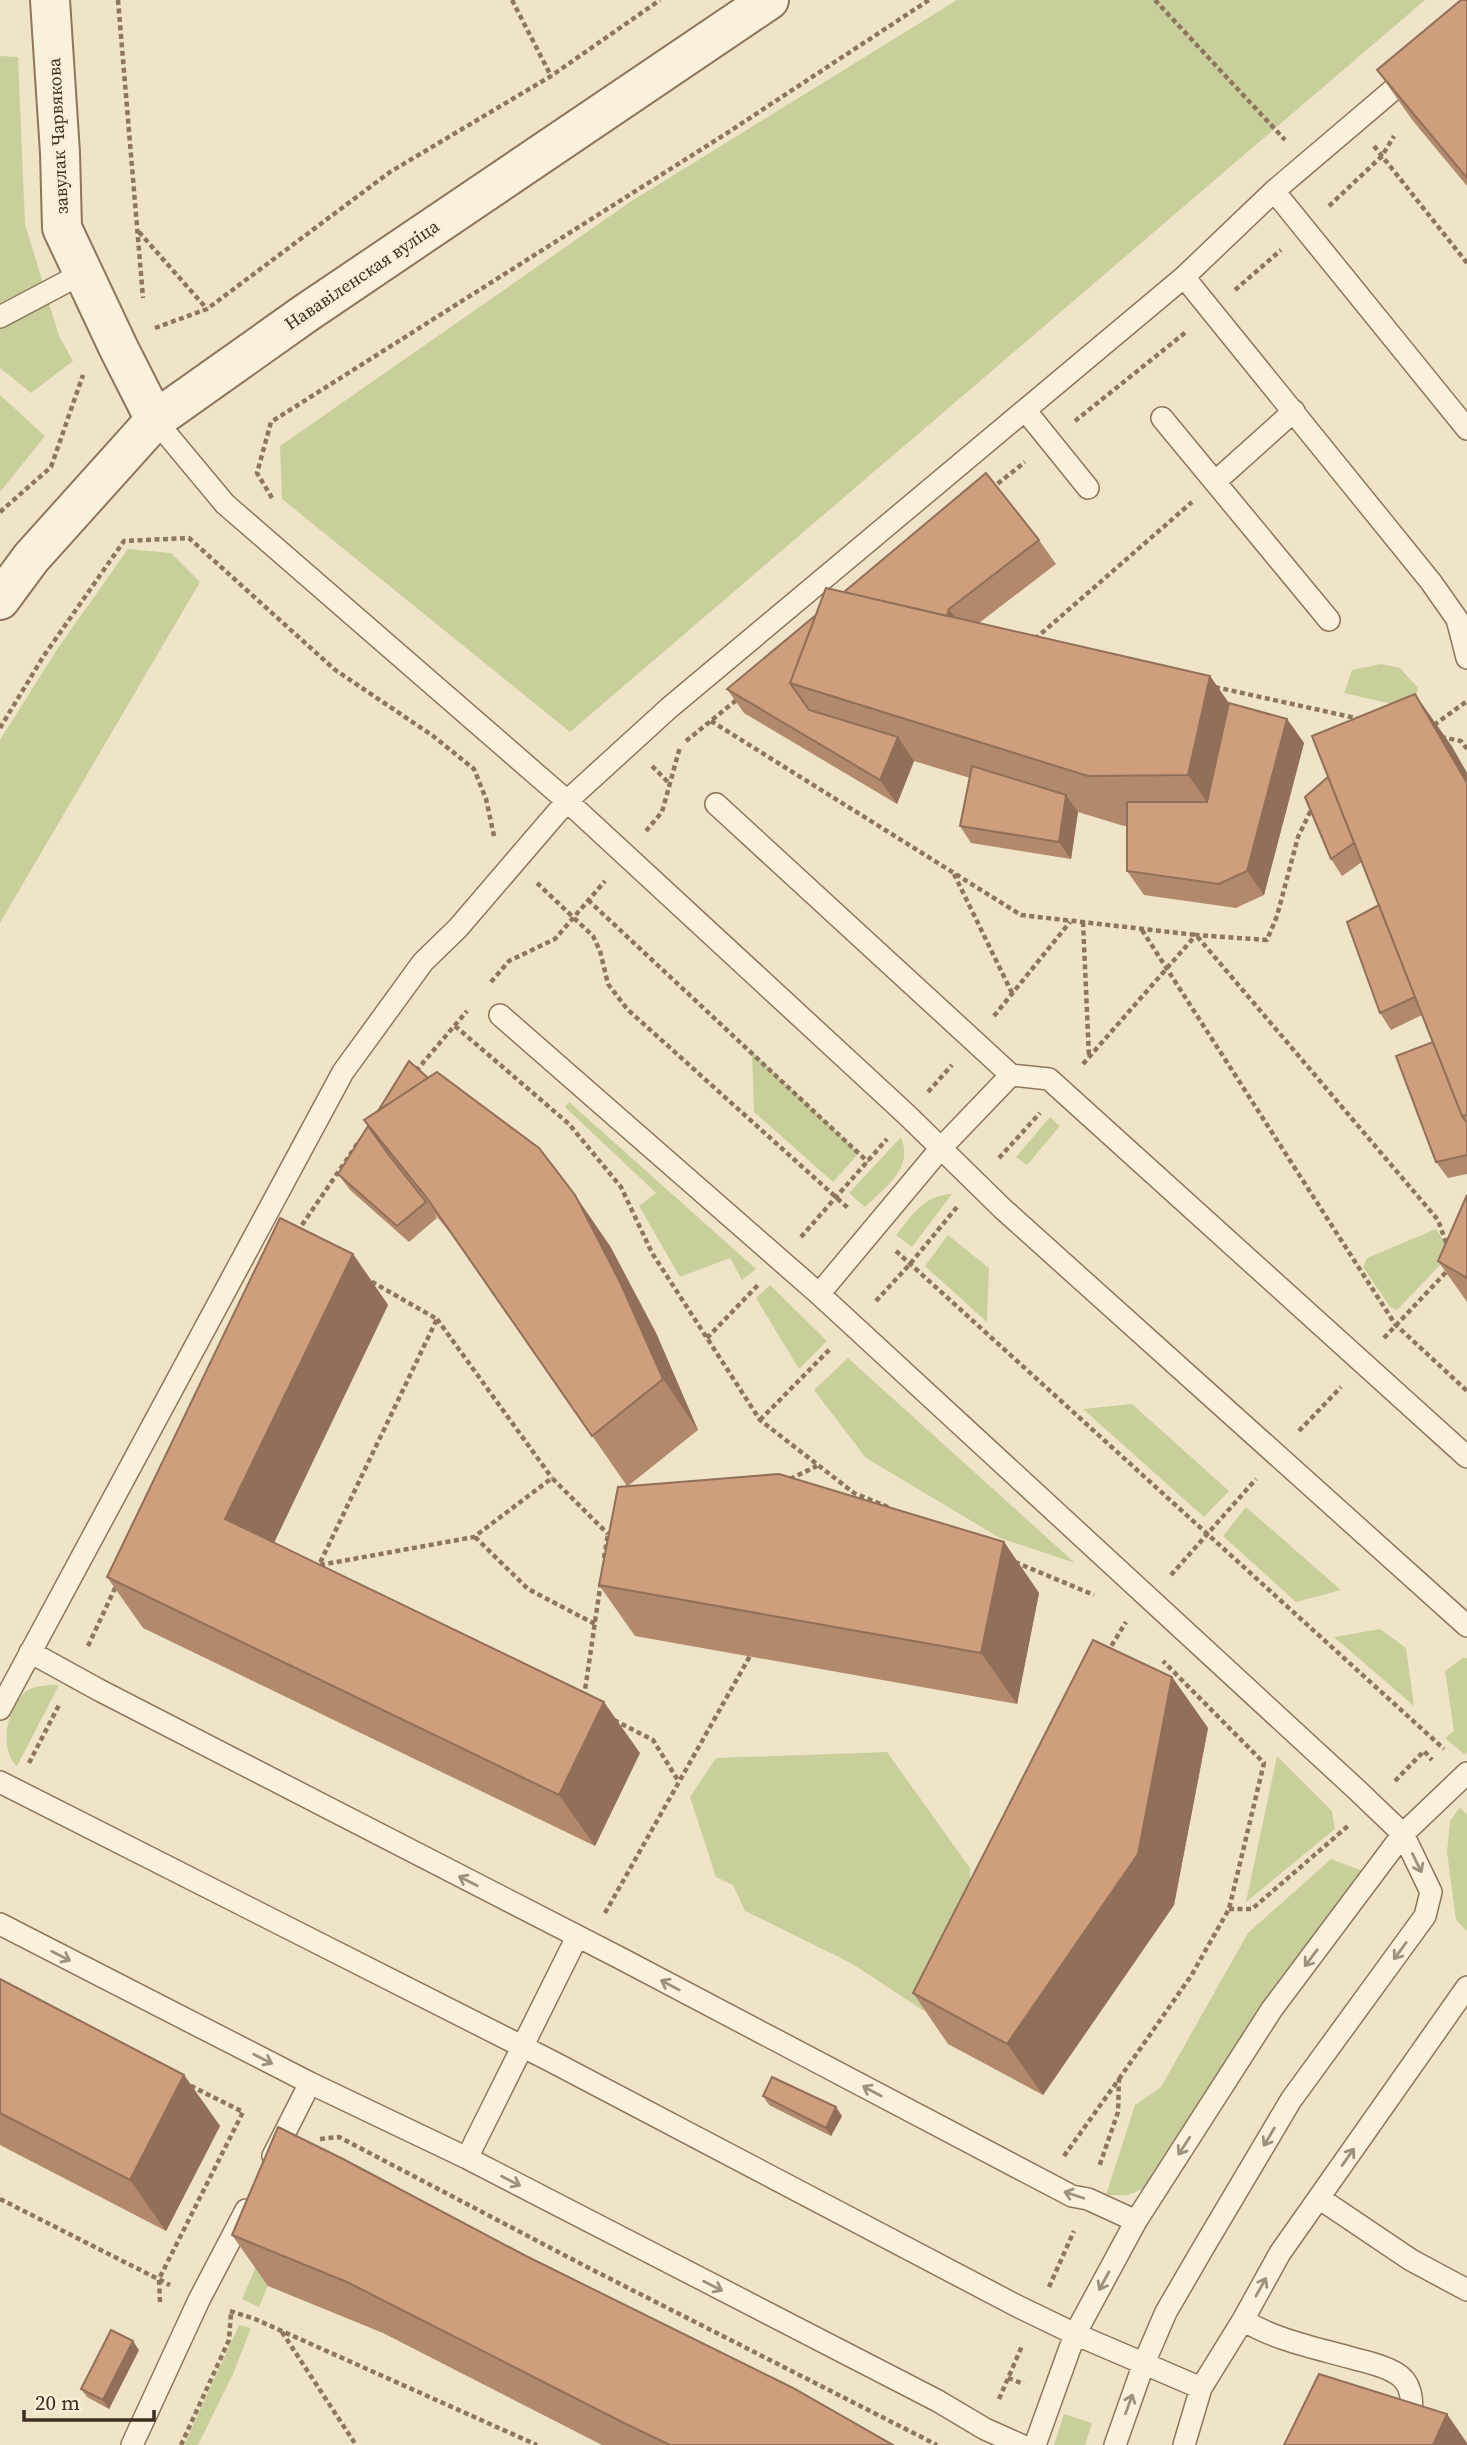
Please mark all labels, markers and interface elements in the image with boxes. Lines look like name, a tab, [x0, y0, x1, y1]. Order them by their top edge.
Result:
street label: завулак Чарвякова	[41, 56, 74, 215]
street label: Нававіленская вуліца	[279, 213, 445, 336]
one-way arrow	[1411, 1852, 1425, 1873]
one-way arrow	[458, 1874, 479, 1887]
one-way arrow	[1393, 1941, 1407, 1960]
one-way arrow	[1304, 1948, 1319, 1967]
one-way arrow	[50, 1949, 71, 1963]
one-way arrow	[661, 1978, 681, 1992]
one-way arrow	[252, 2053, 273, 2067]
one-way arrow	[862, 2083, 883, 2097]
one-way arrow	[1262, 2126, 1276, 2146]
one-way arrow	[1177, 2136, 1191, 2156]
one-way arrow	[1340, 2148, 1355, 2167]
one-way arrow	[500, 2175, 521, 2189]
one-way arrow	[1063, 2187, 1085, 2200]
one-way arrow	[1097, 2270, 1110, 2291]
one-way arrow	[1255, 2277, 1268, 2298]
one-way arrow	[703, 2279, 723, 2293]
scale bar	[24, 2378, 154, 2422]
text: 20 m	[35, 2388, 80, 2417]
one-way arrow	[1123, 2393, 1136, 2415]

